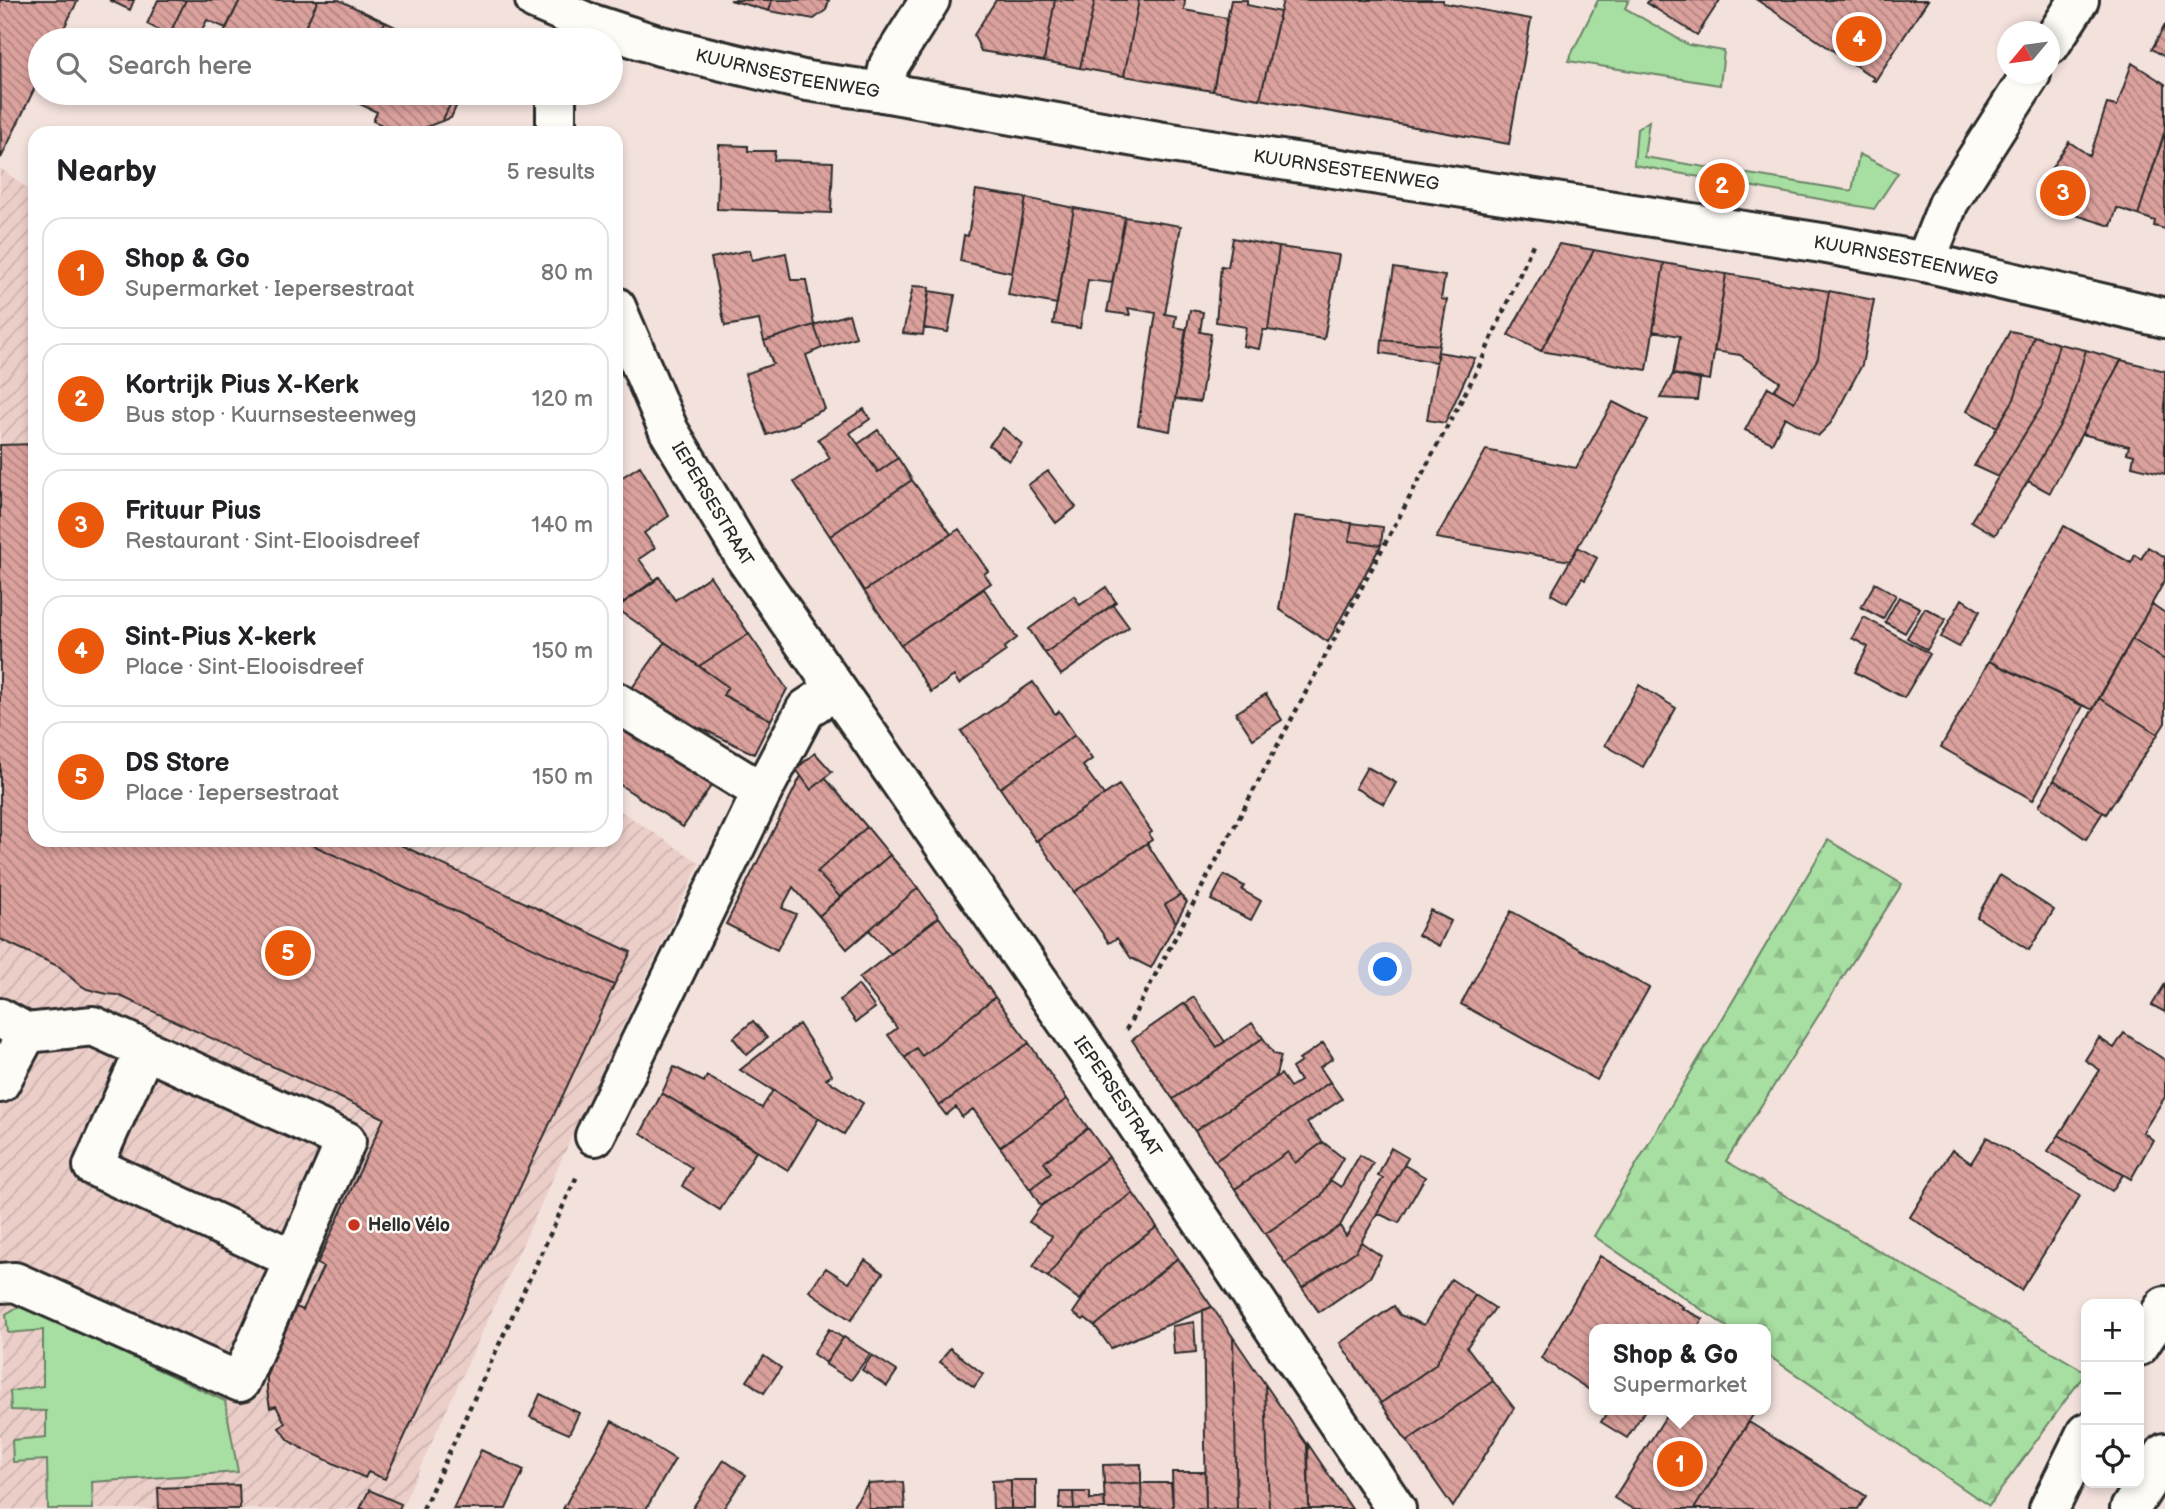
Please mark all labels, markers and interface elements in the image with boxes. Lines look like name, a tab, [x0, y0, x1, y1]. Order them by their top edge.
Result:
pin: 4	[1836, 13, 1882, 65]
north arrow	[1997, 21, 2060, 84]
search box	[28, 28, 623, 105]
street label: KUURNSESTEENWEG	[693, 44, 881, 102]
icon: search	[52, 48, 90, 86]
text: Search here	[108, 51, 252, 82]
street label: KUURNSESTEENWEG	[1252, 145, 1440, 195]
text: Nearby	[56, 154, 156, 190]
text: 5 results	[507, 158, 595, 186]
pin: 2	[1699, 160, 1745, 212]
pin: 3	[2040, 167, 2086, 219]
street label: KUURNSESTEENWEG	[1812, 231, 2000, 289]
text: Shop & Go	[125, 244, 250, 275]
text: 1	[76, 259, 86, 287]
text: 80 m	[541, 259, 593, 287]
text: Supermarket · Iepersestraat	[125, 275, 414, 303]
text: Kortrijk Pius X-Kerk	[125, 370, 359, 401]
text: 2	[74, 385, 88, 413]
text: 120 m	[532, 385, 593, 413]
text: Bus stop · Kuurnsesteenweg	[125, 401, 417, 429]
street label: IEPERSESTRAAT	[667, 438, 758, 570]
text: Frituur Pius	[125, 496, 261, 527]
text: 3	[74, 511, 88, 539]
text: 140 m	[531, 511, 593, 539]
text: Restaurant · Sint-Elooisdreef	[125, 527, 420, 555]
text: Sint-Pius X-kerk	[125, 622, 316, 653]
text: 4	[74, 637, 88, 665]
text: 150 m	[532, 637, 593, 665]
text: Place · Sint-Elooisdreef	[125, 653, 364, 681]
text: DS Store	[125, 748, 230, 779]
text: 5	[74, 763, 88, 791]
text: 150 m	[532, 763, 593, 791]
text: Place · Iepersestraat	[125, 779, 339, 807]
pin: 5	[265, 927, 311, 979]
your location	[1368, 952, 1402, 986]
street label: IEPERSESTRAAT	[1070, 1032, 1166, 1161]
place label: Hello Vélo	[368, 1215, 450, 1236]
marker: Hello Vélo	[346, 1217, 362, 1233]
map controls	[2081, 1299, 2144, 1488]
button: +	[2081, 1299, 2144, 1362]
popup	[1589, 1324, 1771, 1415]
text: Shop & Go	[1613, 1340, 1738, 1371]
button: −	[2081, 1362, 2144, 1425]
text: Supermarket	[1613, 1371, 1747, 1399]
button: locate	[2081, 1425, 2144, 1488]
pin: 1	[1657, 1438, 1703, 1490]

